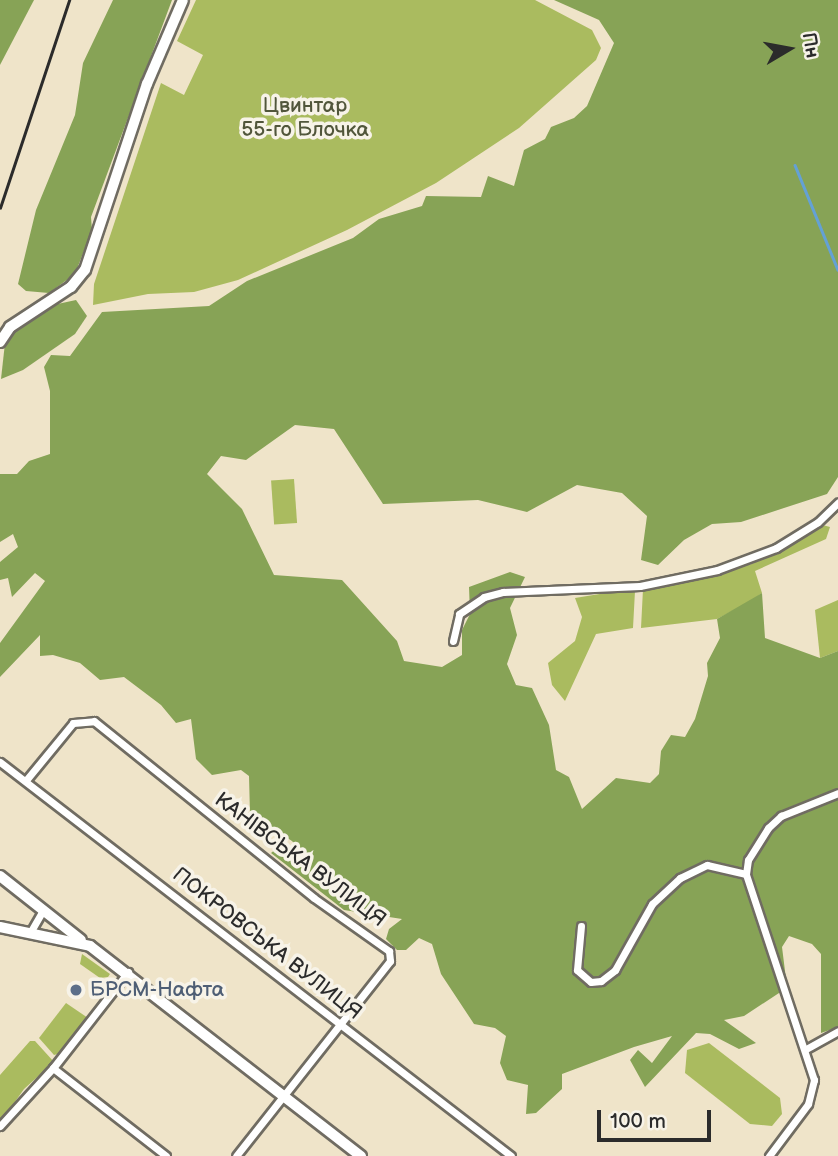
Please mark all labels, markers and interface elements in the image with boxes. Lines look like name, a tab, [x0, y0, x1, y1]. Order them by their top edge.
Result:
north arrow	[754, 14, 824, 84]
text: Пн	[797, 31, 824, 60]
park label: Цвинтар 55-го Блочка	[241, 93, 369, 143]
street label: КАНІВСЬКА ВУЛИЦЯ	[209, 787, 391, 933]
street label: ПОКРОВСЬКА ВУЛИЦЯ	[168, 862, 366, 1026]
place label: БРСМ-Нафта	[90, 977, 224, 1003]
marker: БРСМ-Нафта	[68, 982, 84, 998]
scale bar	[600, 1096, 714, 1140]
text: 100 m	[610, 1109, 666, 1134]

